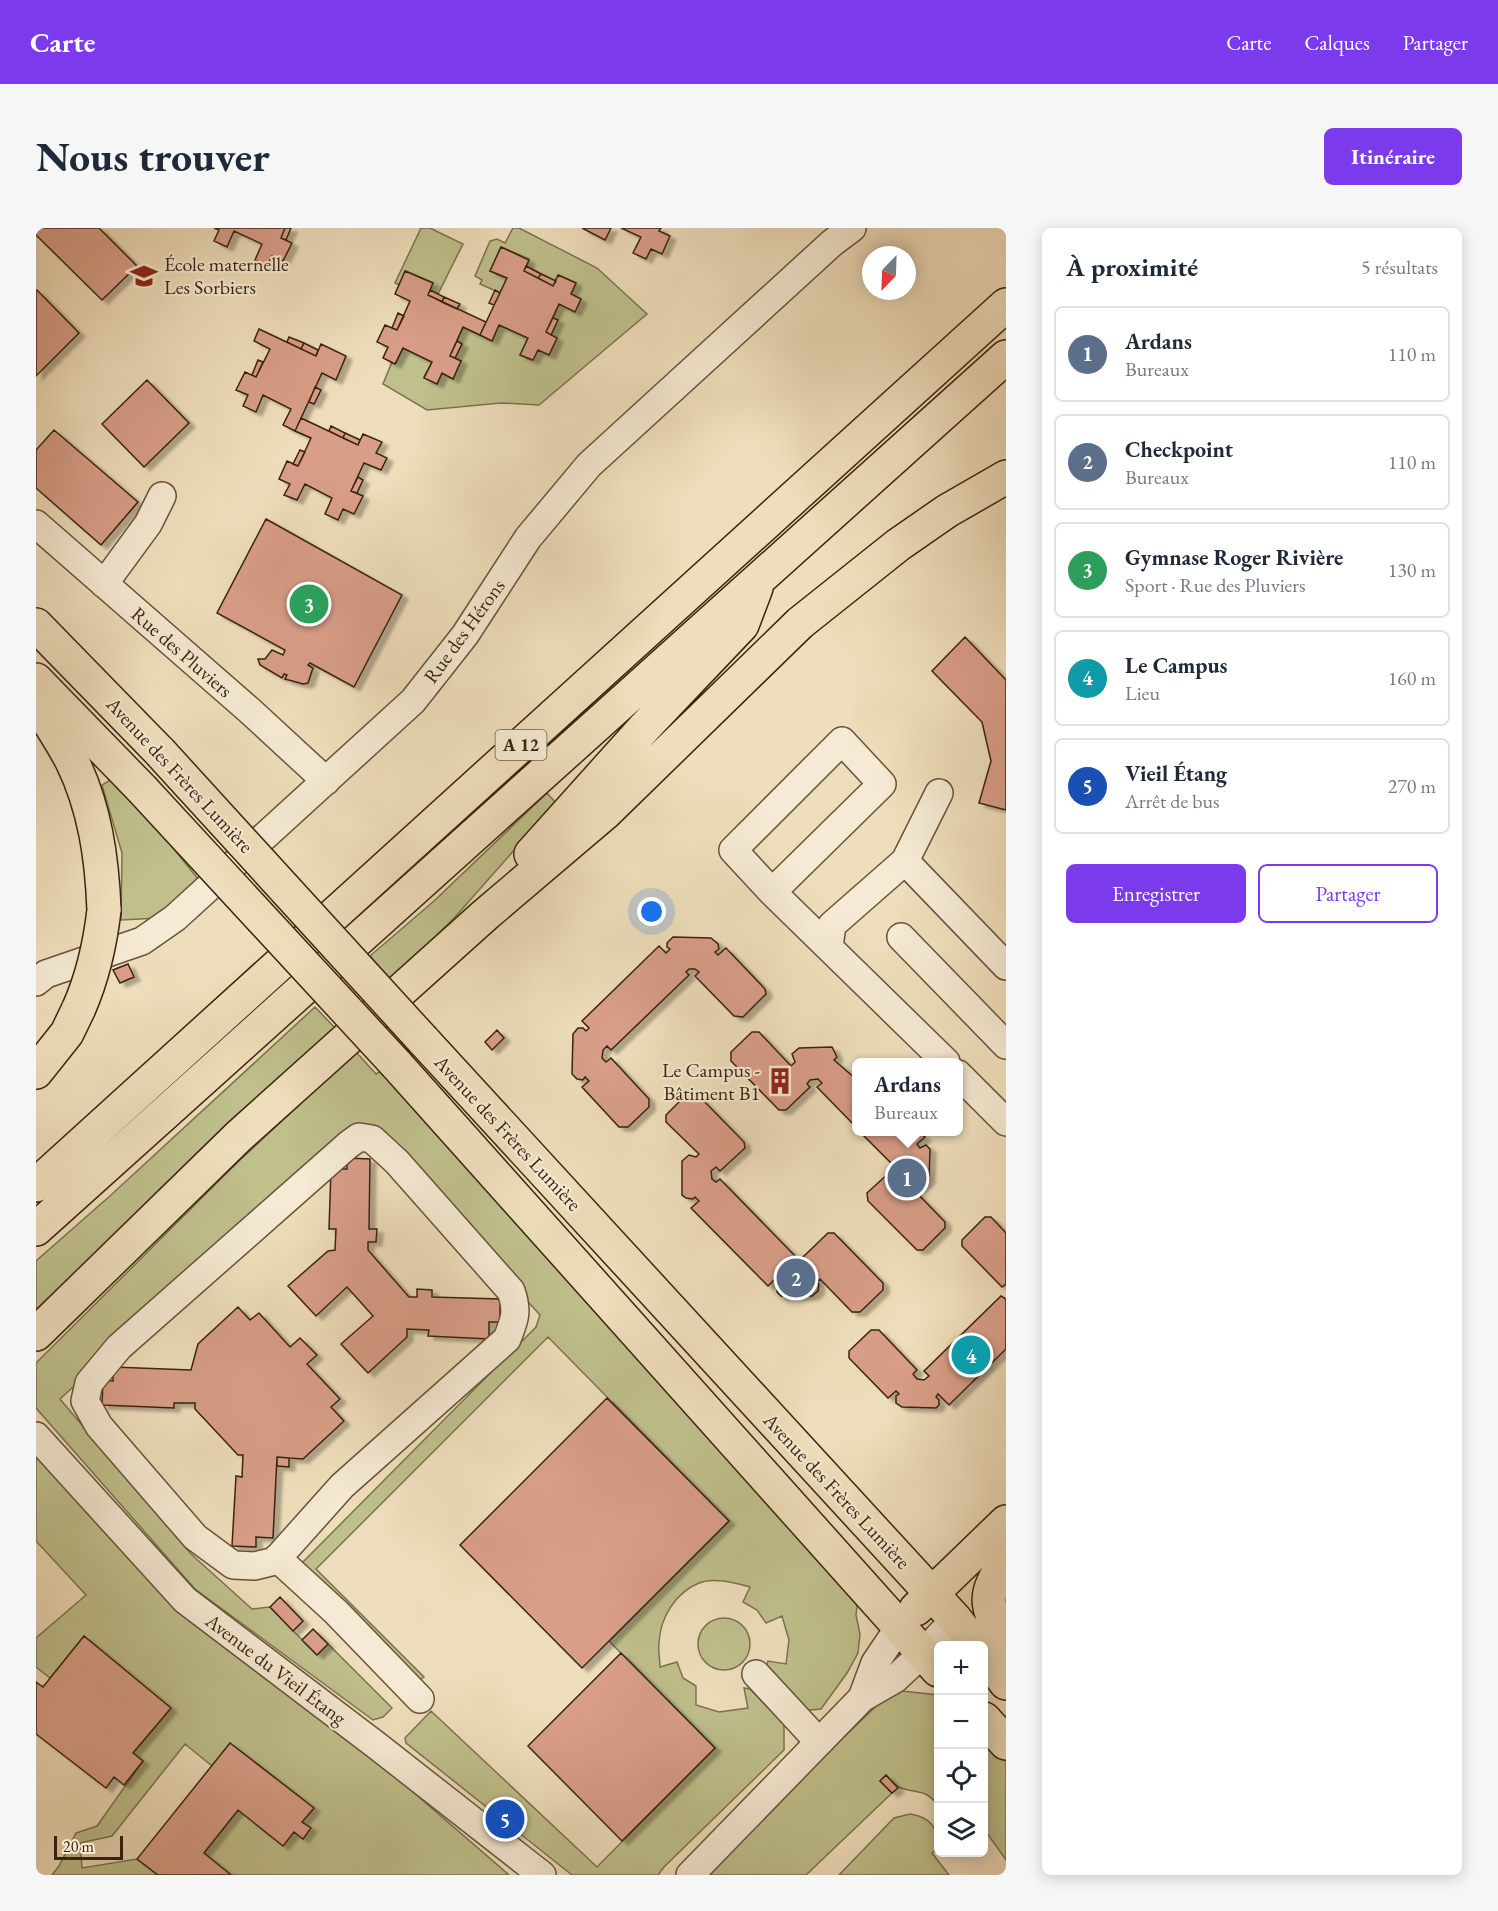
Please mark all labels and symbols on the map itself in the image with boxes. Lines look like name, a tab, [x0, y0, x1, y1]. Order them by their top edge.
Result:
north arrow	[862, 246, 916, 300]
place label: École maternelle Les Sorbiers	[164, 251, 289, 300]
school or university icon: École maternelle Les Sorbiers	[129, 261, 159, 291]
street label: Rue des Hérons	[417, 574, 511, 688]
pin: 3	[290, 582, 328, 626]
street label: Rue des Pluviers	[126, 601, 238, 703]
street label: Avenue des Frères Lumière	[100, 691, 259, 859]
road number: A 12	[496, 730, 546, 760]
your location	[637, 897, 666, 926]
street label: Avenue des Frères Lumière	[428, 1049, 587, 1217]
place label: Le Campus - Bâtiment B1	[662, 1057, 760, 1106]
building icon: Le Campus - Bâtiment B1	[765, 1066, 795, 1096]
pin: 1	[888, 1156, 926, 1200]
pin: 2	[776, 1256, 816, 1300]
pin: 4	[952, 1332, 990, 1378]
street label: Avenue des Frères Lumière	[757, 1407, 916, 1575]
street label: Avenue du Vieil Étang	[200, 1607, 352, 1731]
pin: 5	[486, 1796, 524, 1842]
scale bar	[54, 1833, 123, 1860]

